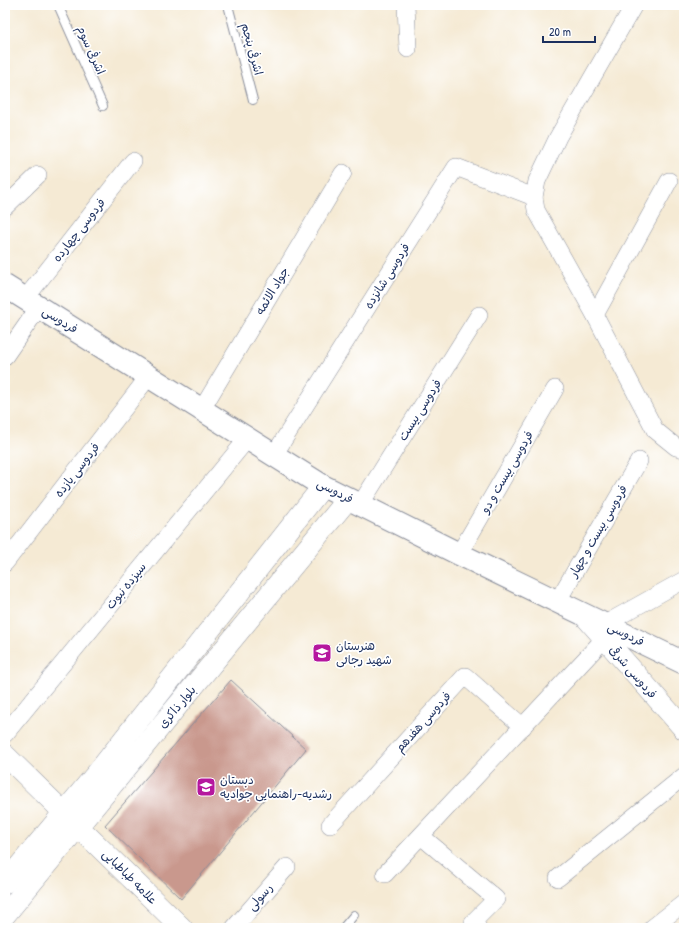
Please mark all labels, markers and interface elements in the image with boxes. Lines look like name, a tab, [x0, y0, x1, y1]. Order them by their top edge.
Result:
scale bar	[543, 18, 595, 44]
street label: اشرفی پنجم	[236, 21, 268, 77]
street label: اشرفی سوم	[72, 23, 110, 77]
text: 20 m	[549, 23, 571, 40]
street label: فردوسی چهارده	[48, 194, 109, 265]
street label: فردوسی شانزده	[360, 240, 414, 312]
street label: جواد الائمه	[251, 264, 293, 318]
street label: فردوسی	[39, 302, 81, 337]
street label: فردوسی بیست	[394, 376, 445, 444]
street label: فردوسی بیست و دو	[476, 427, 537, 517]
street label: فردوسی یازده	[50, 439, 103, 500]
street label: فردوسی	[314, 474, 356, 507]
street label: فردوسی بیست و چهار	[564, 481, 631, 581]
street label: سیزده نبوت	[102, 559, 150, 613]
street label: فردوسی	[605, 617, 647, 650]
place label: هنرستان شهید رجائی	[336, 637, 392, 668]
street label: فردوسی شرقی	[606, 641, 661, 702]
school or university icon: هنرستان شهید رجائی	[311, 642, 333, 664]
street label: بلوار ذاکری	[154, 682, 200, 732]
street label: فردوسی هفدهم	[391, 688, 455, 756]
place label: دبستان رشدیه-راهنمایی جوادیه	[220, 771, 332, 802]
school or university icon: دبستان رشدیه-راهنمایی جوادیه	[195, 776, 217, 798]
street label: علامه طباطبایی	[99, 845, 162, 908]
street label: رسولی	[243, 879, 276, 914]

